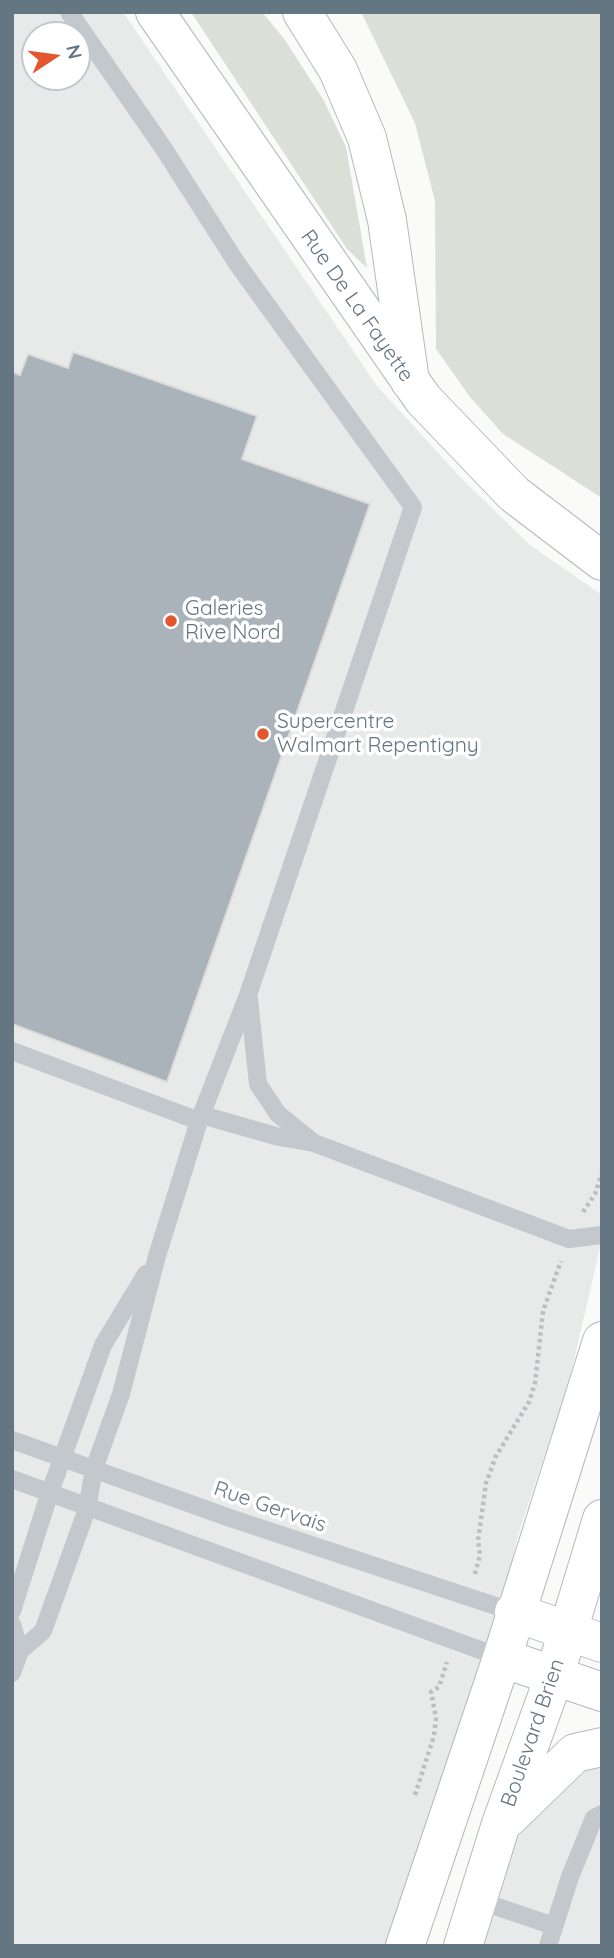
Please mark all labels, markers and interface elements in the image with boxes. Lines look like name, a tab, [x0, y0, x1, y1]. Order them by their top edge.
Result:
north arrow	[21, 21, 91, 91]
text: N	[61, 42, 88, 61]
street label: Rue De La Fayette	[295, 225, 419, 387]
place label: Galeries Rive Nord	[185, 596, 280, 646]
marker: Galeries Rive Nord	[163, 613, 179, 629]
place label: Supercentre Walmart Repentigny	[277, 709, 479, 759]
marker: Supercentre Walmart Repentigny	[255, 726, 271, 742]
street label: Rue Gervais	[211, 1476, 329, 1538]
street label: Boulevard Brien	[496, 1656, 570, 1810]

